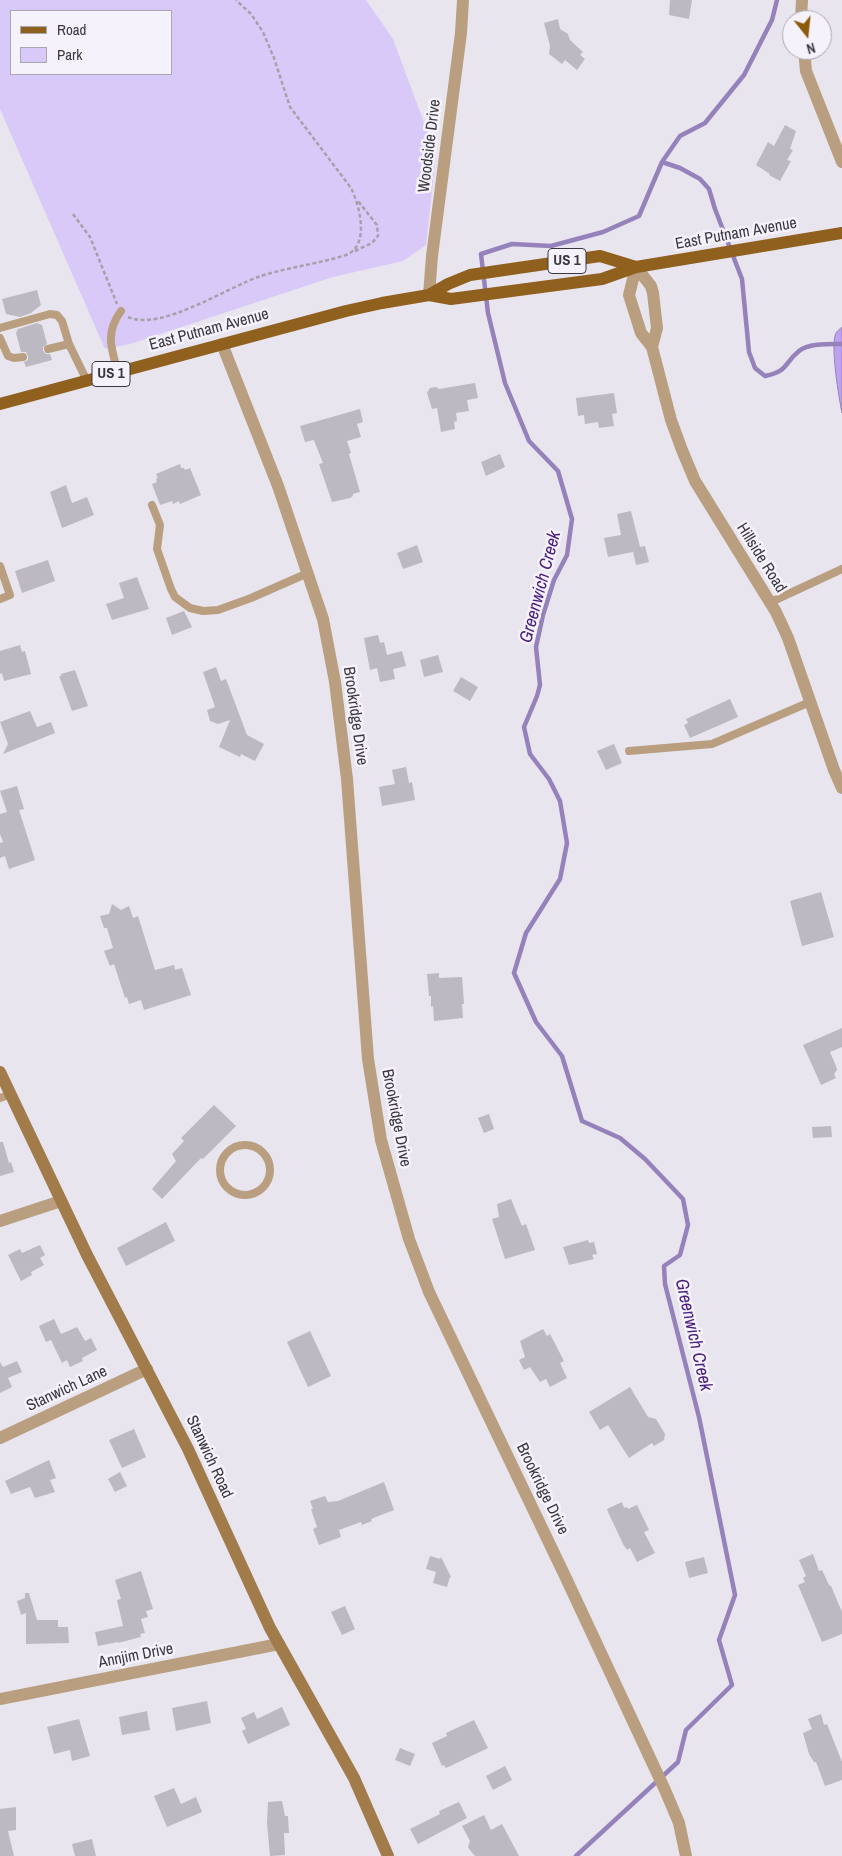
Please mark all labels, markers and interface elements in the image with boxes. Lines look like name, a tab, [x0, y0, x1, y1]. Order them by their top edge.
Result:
legend	[10, 10, 172, 75]
north arrow	[782, 10, 832, 60]
text: Road	[57, 19, 86, 40]
text: N	[804, 39, 817, 58]
text: Park	[57, 44, 82, 65]
street label: Woodside Drive	[415, 98, 445, 194]
street label: East Putnam Avenue	[674, 214, 798, 254]
road number: US 1	[548, 248, 586, 274]
street label: East Putnam Avenue	[147, 305, 271, 355]
road number: US 1	[92, 362, 130, 386]
street label: Hillside Road	[732, 520, 790, 596]
water label: Greenwich Creek	[516, 529, 566, 645]
street label: Brookridge Drive	[339, 666, 371, 766]
street label: Brookridge Drive	[377, 1067, 415, 1169]
water label: Greenwich Creek	[670, 1277, 716, 1393]
street label: Stanwich Lane	[24, 1362, 110, 1416]
street label: Stanwich Road	[181, 1413, 237, 1501]
street label: Brookridge Drive	[512, 1440, 572, 1538]
street label: Annjim Drive	[97, 1639, 175, 1673]

